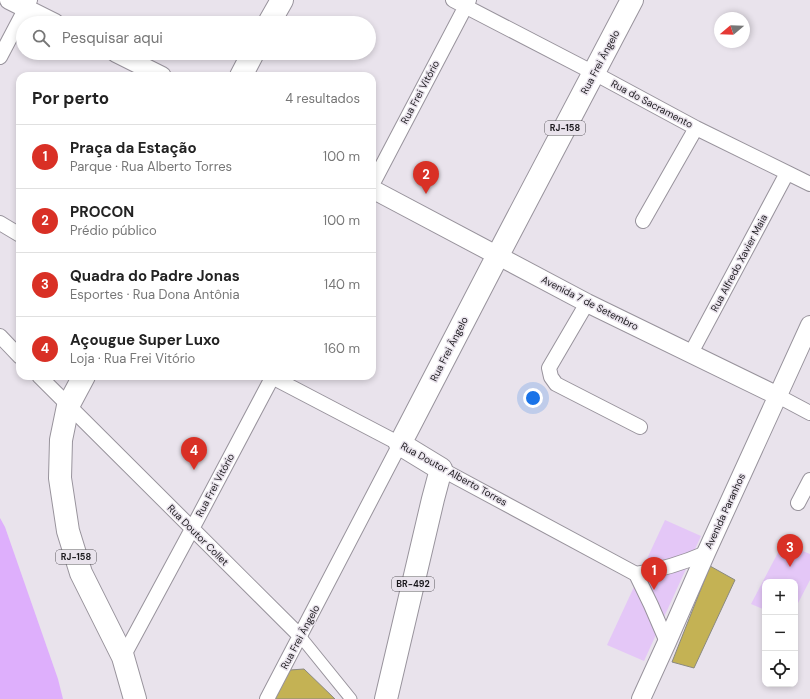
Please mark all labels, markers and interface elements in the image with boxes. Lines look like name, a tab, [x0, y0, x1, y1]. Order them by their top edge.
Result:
north arrow	[714, 12, 750, 48]
search box	[16, 16, 376, 60]
icon: search	[30, 27, 52, 49]
text: Pesquisar aqui	[62, 28, 163, 48]
street label: Rua Frei Ângelo	[578, 28, 622, 96]
street label: Rua Frei Vitório	[398, 58, 442, 126]
street label: Rua do Sacramento	[609, 77, 695, 131]
text: Por perto	[32, 87, 109, 109]
text: 4 resultados	[285, 90, 360, 107]
road number: RJ-158	[545, 121, 585, 135]
text: Praça da Estação	[70, 138, 197, 158]
text: 1	[43, 148, 47, 165]
text: 100 m	[323, 148, 360, 165]
text: Parque · Rua Alberto Torres	[70, 158, 232, 175]
pin: 2	[413, 161, 439, 194]
text: PROCON	[70, 202, 134, 222]
text: 2	[41, 212, 49, 229]
text: 100 m	[323, 212, 360, 229]
street label: Rua Alfredo Xavier Maia	[708, 212, 770, 314]
text: Prédio público	[70, 222, 157, 239]
text: Quadra do Padre Jonas	[70, 266, 240, 286]
street label: Avenida 7 de Setembro	[539, 273, 641, 333]
text: 3	[41, 276, 49, 293]
text: 140 m	[324, 276, 360, 293]
text: Esportes · Rua Dona Antônia	[70, 286, 240, 303]
street label: Rua Frei Ângelo	[427, 314, 471, 384]
text: Açougue Super Luxo	[70, 330, 220, 350]
text: 4	[41, 340, 49, 357]
text: 160 m	[324, 340, 360, 357]
text: Loja · Rua Frei Vitório	[70, 350, 195, 367]
your location	[523, 388, 543, 408]
pin: 4	[181, 437, 207, 470]
street label: Rua Doutor Alberto Torres	[398, 439, 510, 509]
street label: Rua Frei Vitório	[193, 451, 237, 519]
street label: Avenida Paranhos	[702, 471, 748, 551]
street label: Rua Doutor Collet	[165, 502, 231, 568]
pin: 3	[777, 534, 803, 567]
road number: RJ-158	[56, 550, 96, 564]
pin: 1	[641, 557, 667, 590]
road number: BR-492	[392, 577, 434, 591]
map controls	[762, 579, 798, 687]
button: +	[762, 579, 798, 615]
street label: Rua Frei Ângelo	[278, 603, 322, 671]
button: −	[762, 615, 798, 651]
button: locate	[762, 651, 798, 687]

